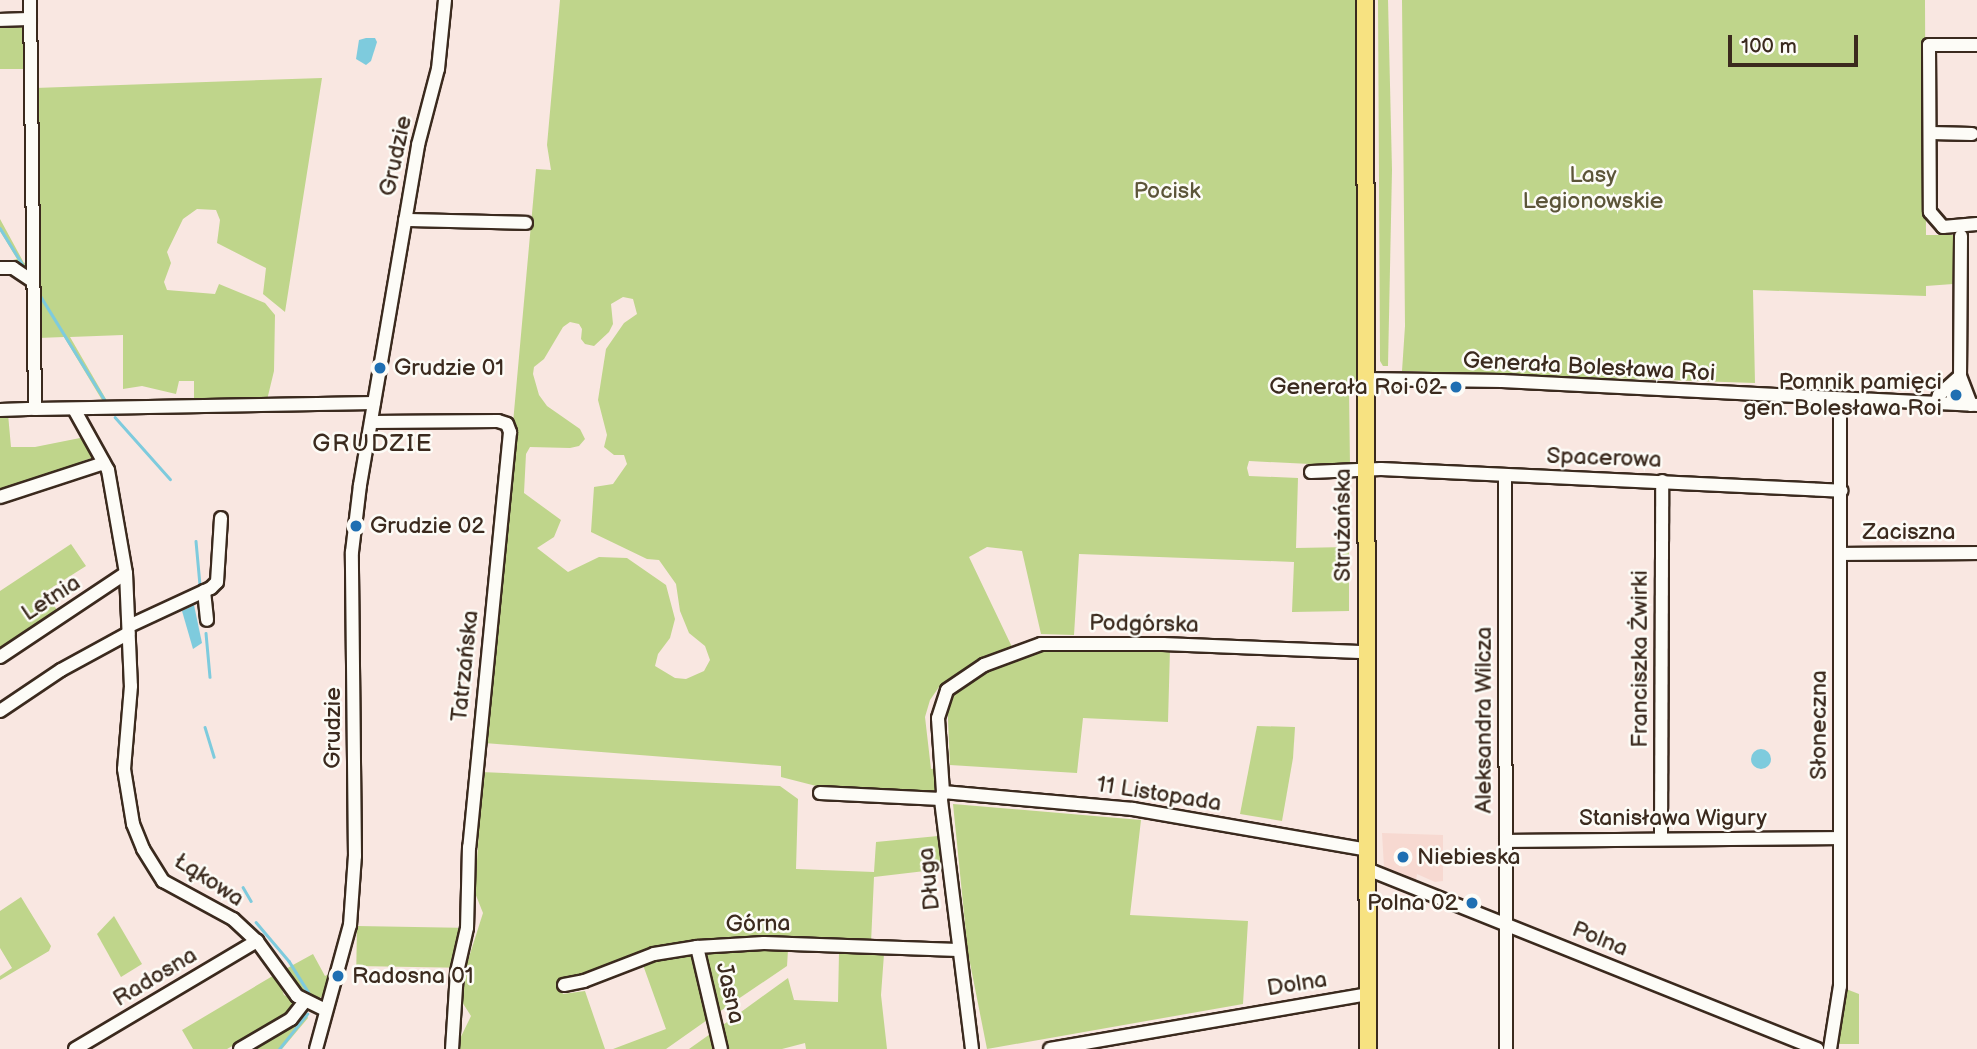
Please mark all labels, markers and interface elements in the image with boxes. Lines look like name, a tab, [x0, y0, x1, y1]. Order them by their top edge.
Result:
scale bar	[1732, 21, 1862, 65]
text: 100 m	[1741, 34, 1797, 59]
street label: Grudzie	[374, 113, 418, 199]
park label: Lasy Legionowskie	[1523, 161, 1663, 215]
park label: Pocisk	[1134, 177, 1200, 205]
street label: Generała Bolesława Roi	[1462, 347, 1716, 387]
place label: Grudzie 01	[394, 354, 504, 382]
marker: Grudzie 01	[372, 360, 388, 376]
place label: Pomnik pamięci gen. Bolesława Roi	[1743, 368, 1942, 422]
place label: Generała Roi 02	[1269, 373, 1442, 401]
marker: Generała Roi 02	[1448, 379, 1464, 395]
marker: Pomnik pamięci gen. Bolesława Roi	[1948, 387, 1964, 403]
district label: GRUDZIE	[313, 430, 433, 458]
street label: Spacerowa	[1546, 442, 1662, 474]
street label: Strużańska	[1329, 468, 1357, 582]
place label: Grudzie 02	[370, 512, 485, 540]
marker: Grudzie 02	[348, 518, 364, 534]
street label: Zaciszna	[1862, 518, 1956, 546]
street label: Letnia	[16, 569, 86, 627]
street label: Franciszka Żwirki	[1626, 570, 1654, 748]
street label: Tatrzańska	[445, 609, 485, 723]
street label: Podgórska	[1089, 609, 1199, 639]
street label: Aleksandra Wilcza	[1470, 626, 1498, 814]
street label: Słoneczna	[1805, 670, 1833, 780]
street label: Grudzie	[319, 687, 347, 769]
street label: 11 Listopada	[1095, 771, 1223, 817]
street label: Stanisława Wigury	[1579, 804, 1767, 832]
place label: Niebieska	[1417, 843, 1521, 871]
street label: Długa	[912, 846, 946, 912]
street label: Łąkowa	[169, 847, 249, 913]
marker: Niebieska	[1395, 849, 1411, 865]
place label: Polna 02	[1367, 889, 1458, 917]
marker: Polna 02	[1464, 895, 1480, 911]
street label: Górna	[725, 910, 791, 938]
street label: Polna	[1568, 915, 1632, 963]
street label: Radosna	[108, 941, 202, 1013]
street label: Jasna	[710, 960, 750, 1026]
place label: Radosna 01	[352, 962, 474, 990]
street label: Dolna	[1265, 966, 1329, 1002]
marker: Radosna 01	[330, 968, 346, 984]

